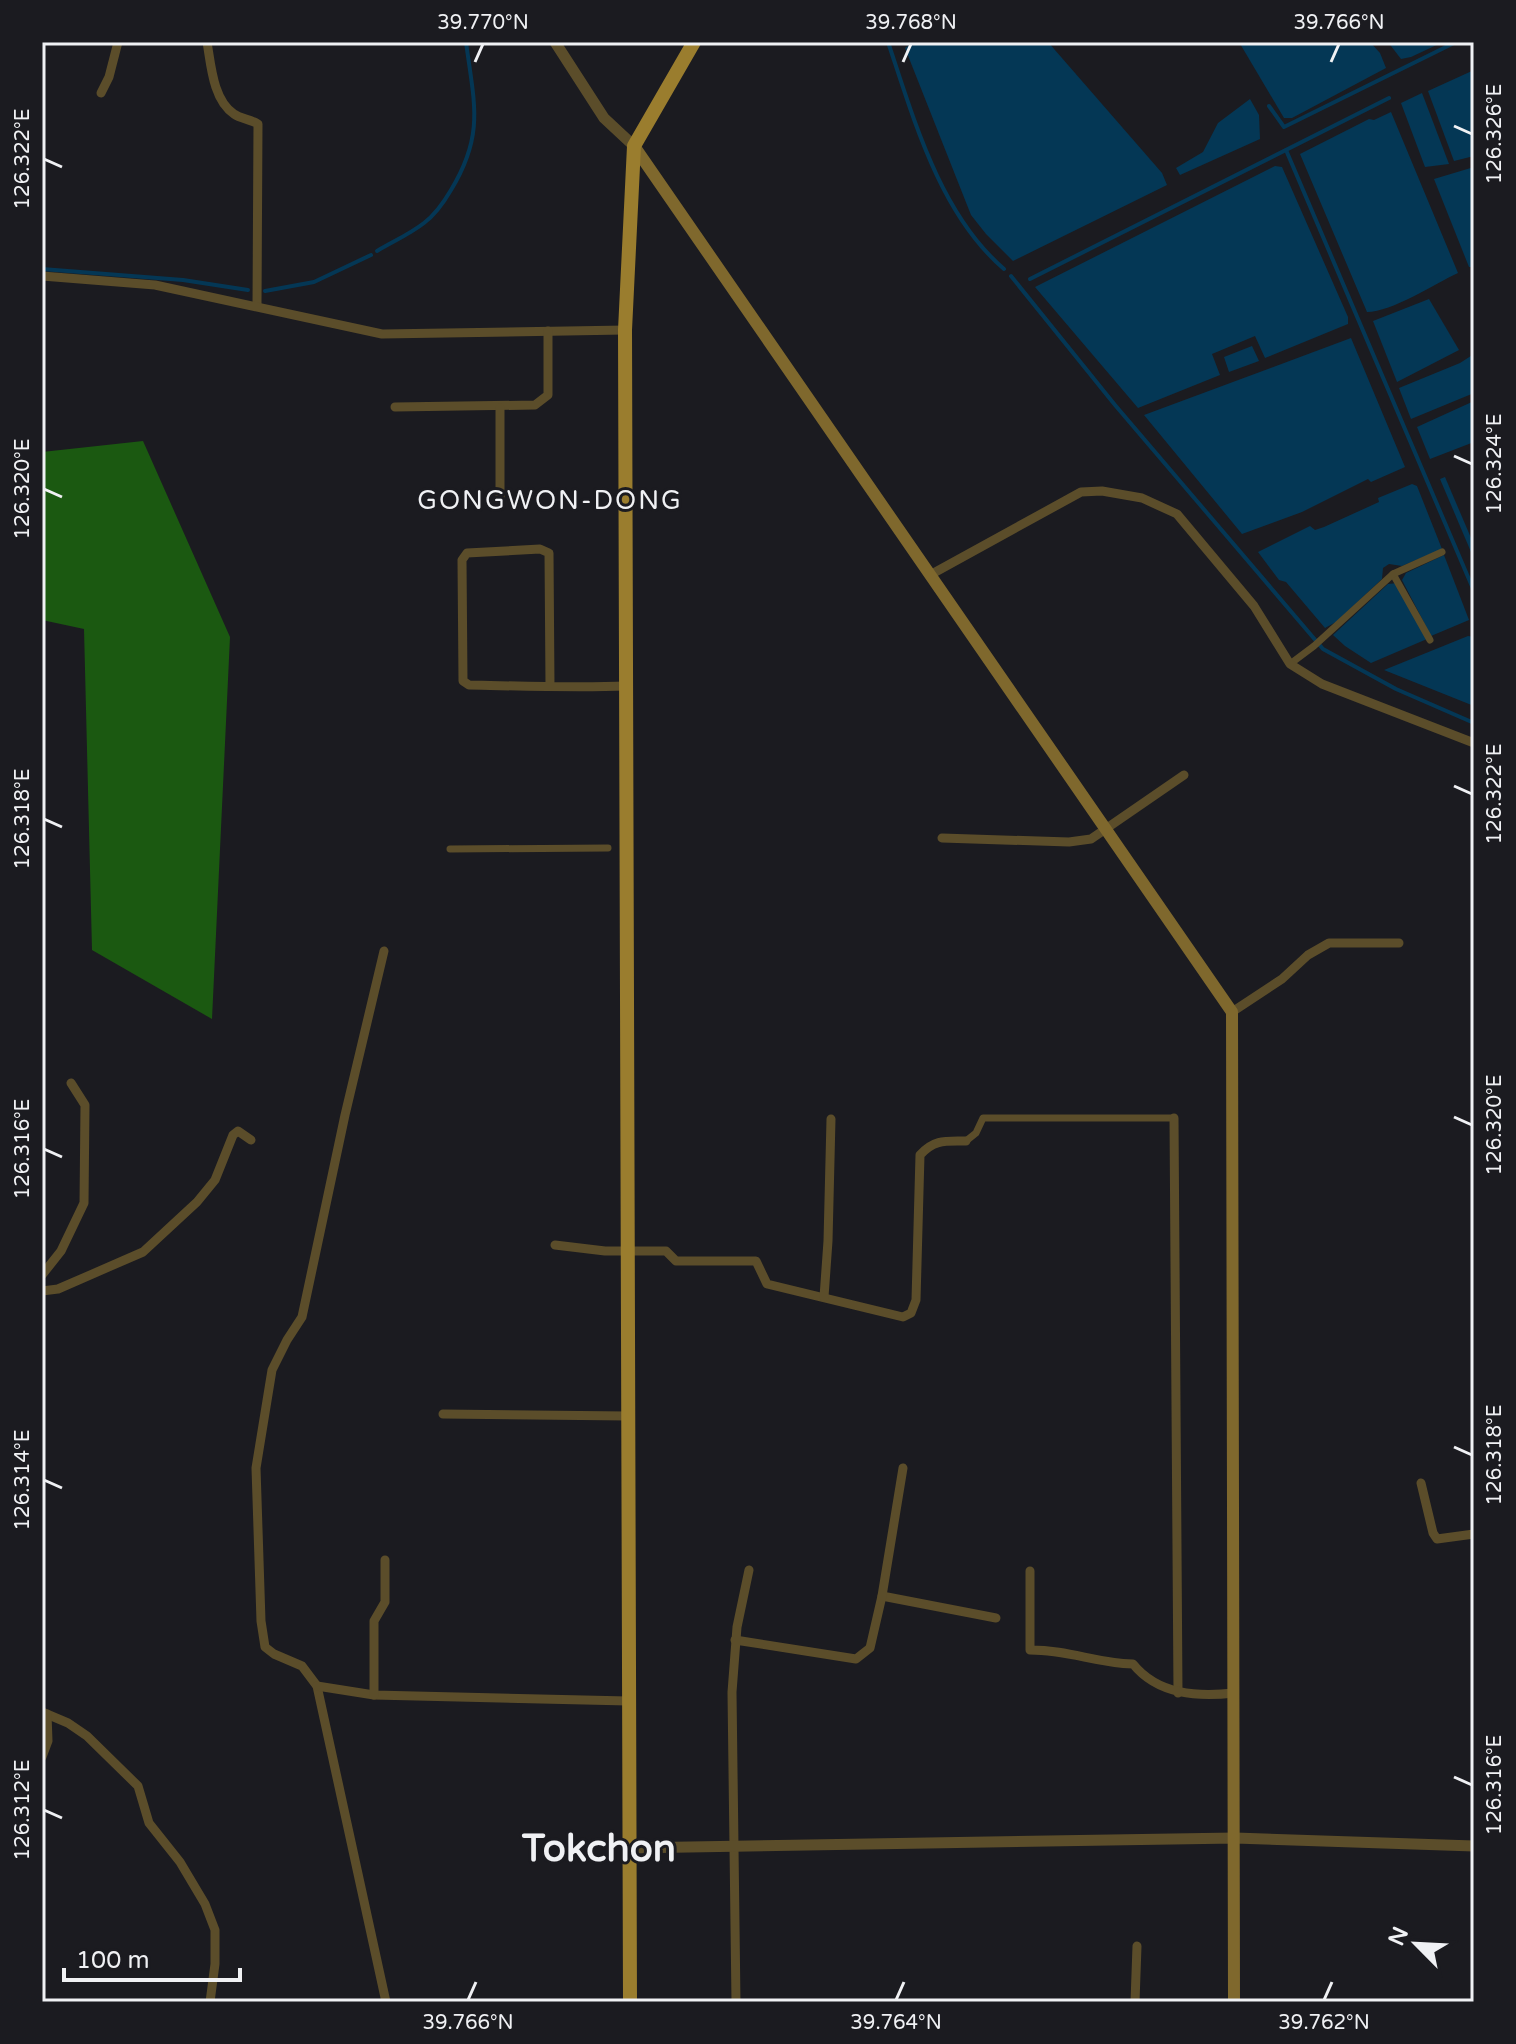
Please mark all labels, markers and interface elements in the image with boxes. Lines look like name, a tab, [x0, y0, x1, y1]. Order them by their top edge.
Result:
text: 39.770°N	[437, 11, 529, 35]
text: 39.768°N	[865, 11, 957, 35]
text: 39.766°N	[1293, 11, 1385, 35]
text: 126.326°E	[1483, 84, 1507, 184]
text: 126.322°E	[11, 109, 35, 209]
text: 126.324°E	[1483, 414, 1507, 514]
text: 126.320°E	[11, 439, 35, 539]
district label: GONGWON-DONG	[417, 485, 683, 516]
text: 126.322°E	[1483, 744, 1507, 844]
text: 126.318°E	[11, 769, 35, 869]
text: 126.320°E	[1483, 1075, 1507, 1175]
text: 126.316°E	[11, 1099, 35, 1199]
text: 126.318°E	[1483, 1405, 1507, 1505]
text: 126.314°E	[11, 1430, 35, 1530]
text: 126.316°E	[1483, 1735, 1507, 1835]
text: 126.312°E	[11, 1760, 35, 1860]
district label: Tokchon	[521, 1826, 676, 1872]
north arrow	[1376, 1904, 1456, 1984]
text: N	[1383, 1923, 1414, 1950]
scale bar	[64, 1932, 240, 1982]
text: 100 m	[76, 1946, 150, 1975]
text: 39.766°N	[422, 2011, 514, 2035]
text: 39.764°N	[850, 2011, 942, 2035]
text: 39.762°N	[1278, 2011, 1370, 2035]

